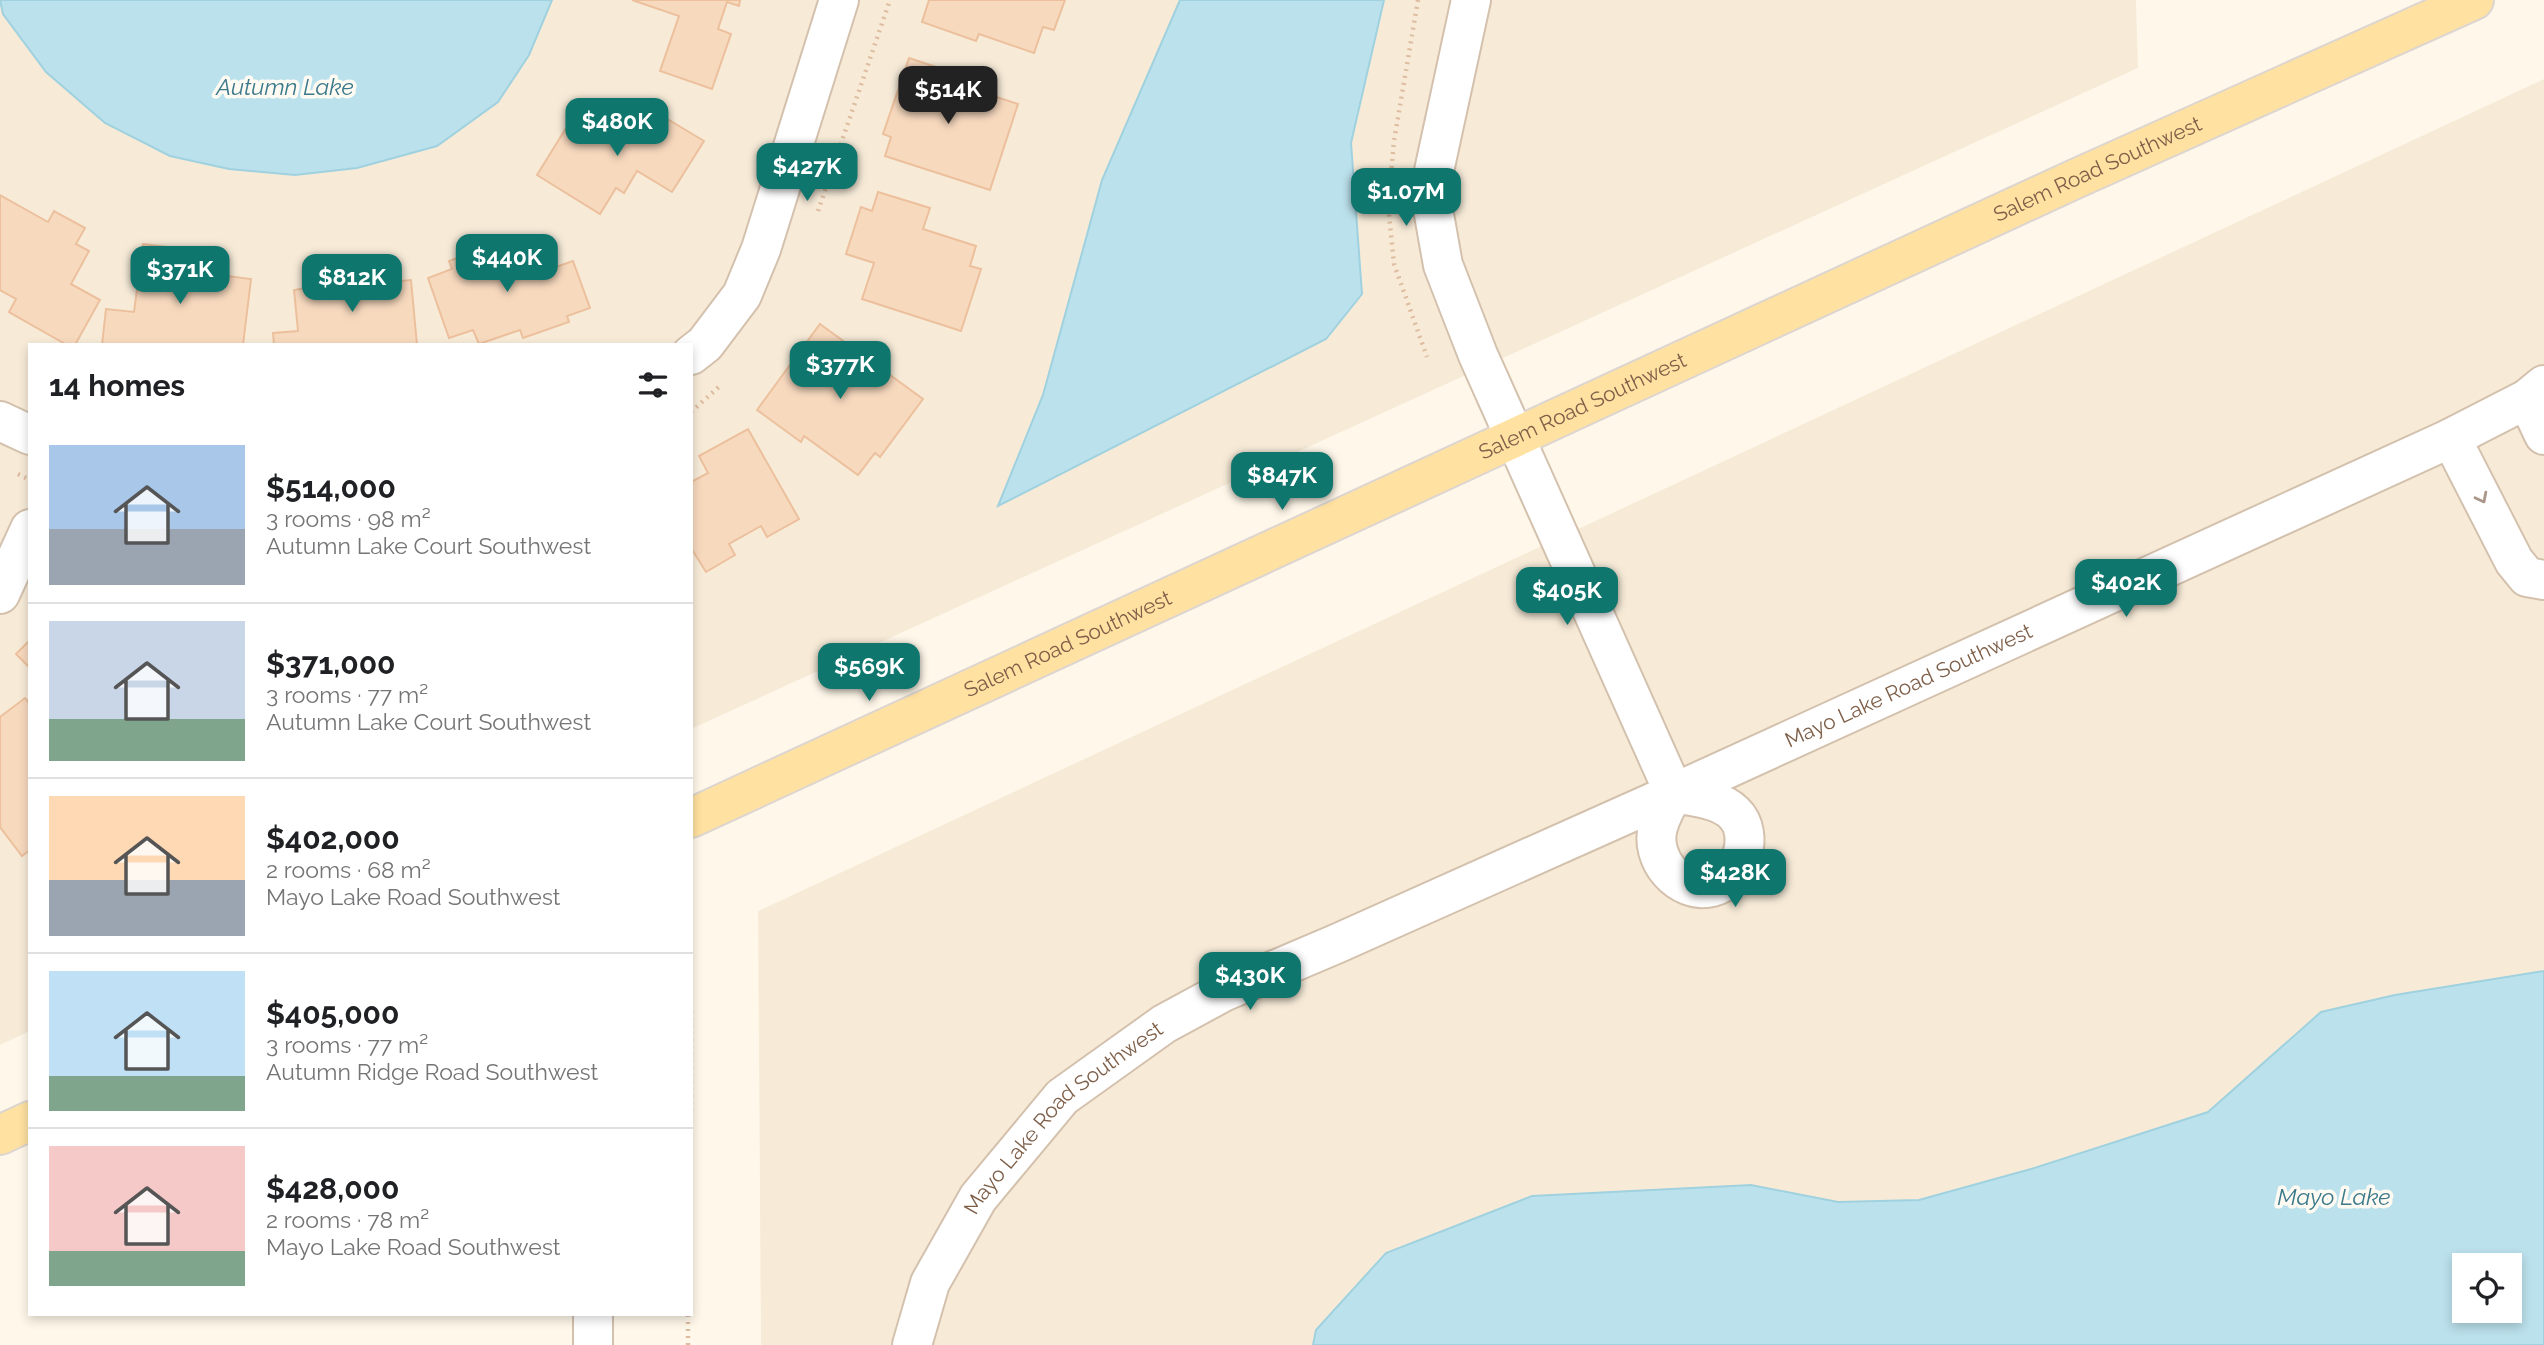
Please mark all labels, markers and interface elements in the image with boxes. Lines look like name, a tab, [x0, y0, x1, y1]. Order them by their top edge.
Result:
pin: $514K	[899, 66, 997, 126]
water label: Autumn Lake	[214, 73, 354, 100]
text: $514K	[914, 75, 982, 102]
pin: $480K	[568, 99, 666, 158]
text: $480K	[581, 107, 653, 134]
street label: Salem Road Southwest	[1989, 111, 2205, 227]
pin: $427K	[758, 144, 856, 203]
text: $427K	[773, 152, 841, 179]
pin: $1.07M	[1349, 168, 1463, 228]
text: $1.07M	[1367, 177, 1445, 204]
pin: $440K	[458, 234, 556, 294]
text: $440K	[472, 243, 542, 270]
pin: $371K	[131, 246, 229, 306]
pin: $812K	[303, 254, 401, 314]
text: $371K	[147, 255, 213, 282]
text: $812K	[318, 263, 386, 290]
pin: $377K	[791, 342, 889, 401]
street label: Salem Road Southwest	[1475, 347, 1690, 465]
text: $377K	[806, 350, 874, 377]
icon: filters	[634, 366, 672, 404]
text: 14 homes	[49, 368, 185, 403]
pin: $847K	[1233, 452, 1331, 512]
text: $847K	[1247, 461, 1317, 488]
text: $514,000	[266, 470, 396, 505]
icon: home	[105, 473, 189, 557]
one-way arrow	[2473, 491, 2487, 504]
text: 3 rooms · 98 m²	[266, 505, 431, 532]
text: Autumn Lake Court Southwest	[266, 532, 591, 559]
pin: $402K	[2077, 560, 2175, 619]
pin: $405K	[1518, 568, 1616, 627]
text: $402K	[2091, 568, 2161, 595]
text: $405K	[1532, 576, 1602, 603]
street label: Salem Road Southwest	[960, 585, 1175, 702]
street label: Mayo Lake Road Southwest	[1781, 618, 2036, 753]
pin: $569K	[820, 644, 918, 703]
text: $371,000	[266, 646, 395, 681]
icon: home	[105, 649, 189, 733]
text: $569K	[834, 652, 904, 679]
text: 3 rooms · 77 m²	[266, 681, 428, 708]
text: Autumn Lake Court Southwest	[266, 708, 591, 735]
text: $402,000	[266, 821, 400, 856]
icon: home	[105, 824, 189, 908]
pin: $428K	[1686, 850, 1784, 909]
text: 2 rooms · 68 m²	[266, 856, 431, 883]
text: $428K	[1700, 858, 1770, 885]
text: Mayo Lake Road Southwest	[266, 883, 560, 910]
pin: $430K	[1201, 953, 1299, 1012]
text: $430K	[1215, 961, 1285, 988]
text: $405,000	[266, 996, 399, 1031]
icon: home	[105, 999, 189, 1083]
street label: Mayo Lake Road Southwest	[958, 1016, 1167, 1218]
text: 3 rooms · 77 m²	[266, 1031, 428, 1058]
text: Autumn Ridge Road Southwest	[266, 1058, 598, 1085]
text: $428,000	[266, 1171, 399, 1206]
icon: home	[105, 1174, 189, 1258]
water label: Mayo Lake	[2277, 1183, 2391, 1210]
text: 2 rooms · 78 m²	[266, 1206, 429, 1233]
text: Mayo Lake Road Southwest	[266, 1233, 560, 1260]
map controls	[2452, 1253, 2522, 1323]
button: locate	[2452, 1253, 2522, 1323]

